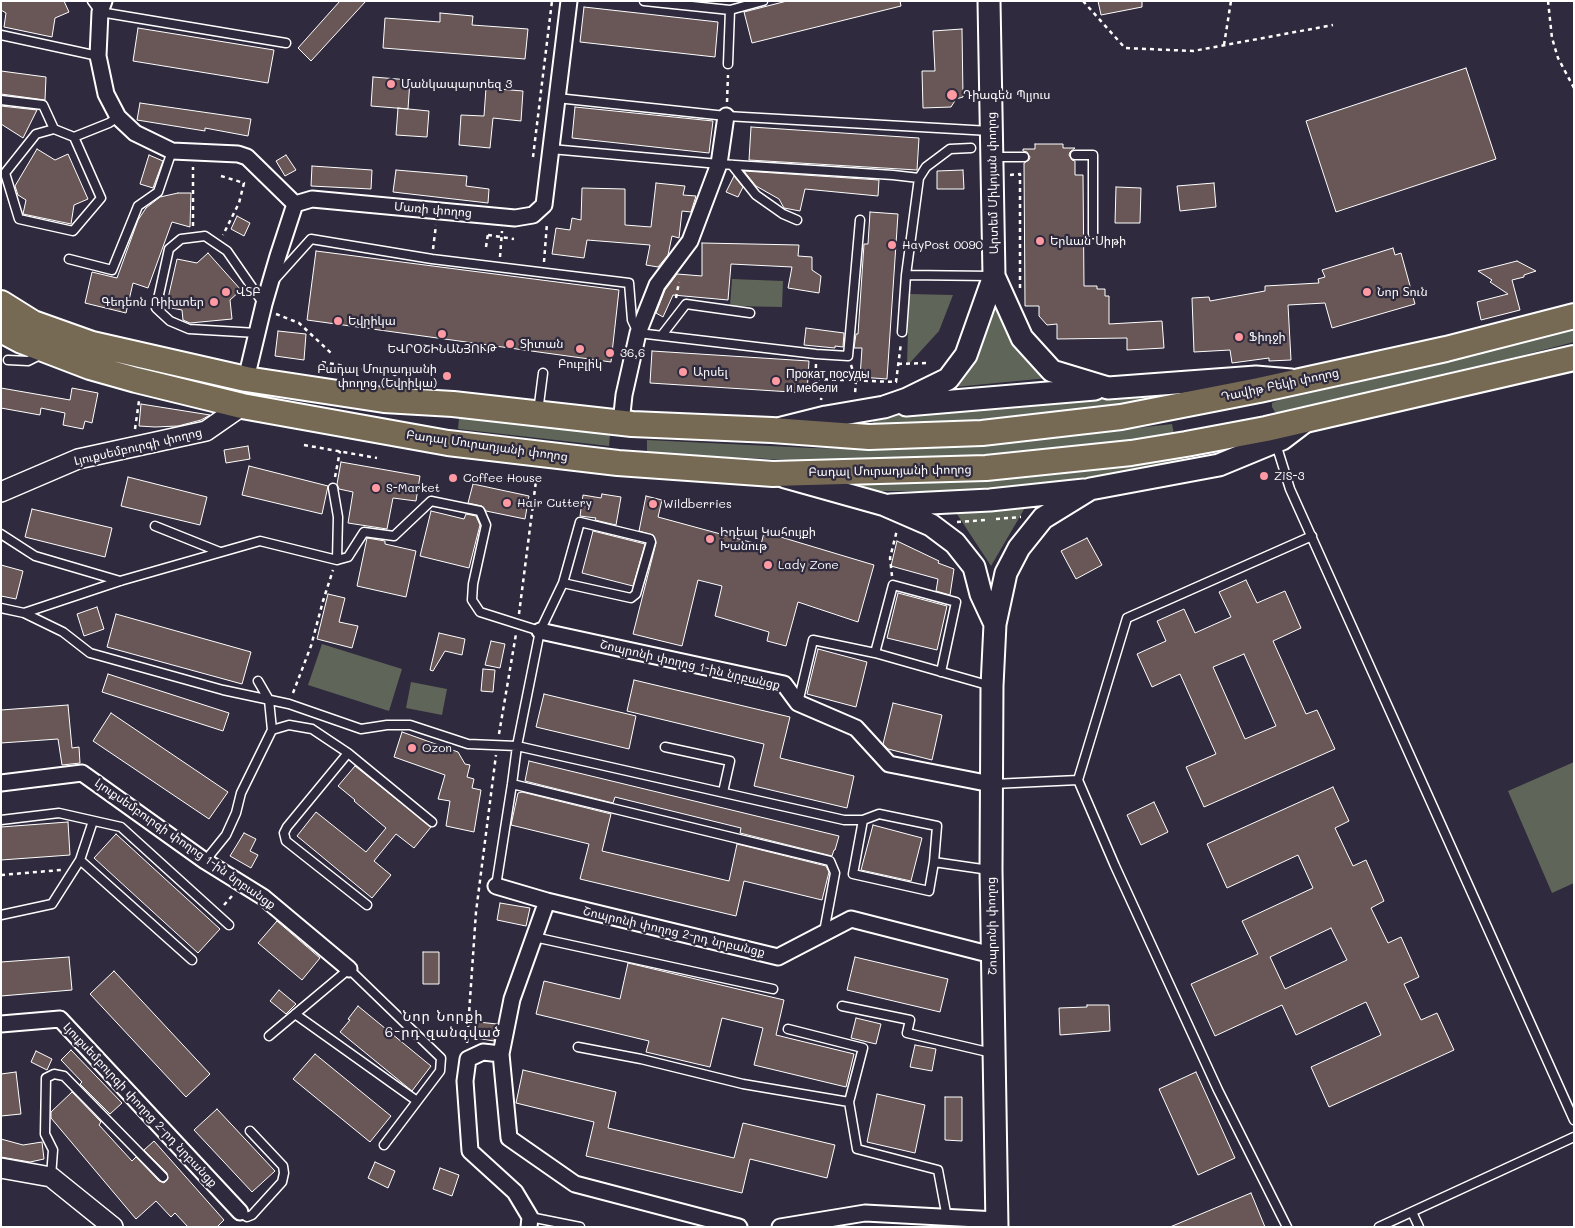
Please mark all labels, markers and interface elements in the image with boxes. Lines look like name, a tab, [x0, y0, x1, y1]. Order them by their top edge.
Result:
place label: Մանկապարտեզ 3	[401, 77, 512, 91]
marker: Մանկապարտեզ 3	[385, 78, 397, 90]
marker: Դիագեն Պլյուս	[945, 88, 959, 102]
place label: Դիագեն Պլյուս	[963, 88, 1050, 102]
street label: Արտեմ Միկոյան փողոց	[985, 112, 1001, 254]
street label: Մառի փողոց	[393, 199, 473, 221]
place label: Երևան Սիթի	[1050, 234, 1126, 248]
marker: Երևան Սիթի	[1034, 235, 1046, 247]
place label: HayPost 0090	[902, 238, 983, 252]
marker: HayPost 0090	[886, 239, 898, 251]
place label: ՎՏԲ	[236, 285, 261, 299]
place label: Նոր Տուն	[1377, 285, 1428, 299]
marker: ՎՏԲ	[220, 286, 232, 298]
marker: Նոր Տուն	[1361, 286, 1373, 298]
place label: Գեդեոն Ռիխտեր	[101, 295, 204, 309]
marker: Գեդեոն Ռիխտեր	[208, 296, 220, 308]
place label: Եվրիկա	[348, 314, 396, 328]
marker: Եվրիկա	[332, 315, 344, 327]
marker: ԵՎՐՕՇԻՆԱՆՅՈՒԹ	[436, 328, 448, 340]
place label: Ֆիդջի	[1249, 330, 1286, 344]
marker: Ֆիդջի	[1233, 331, 1245, 343]
place label: Տիտան	[520, 337, 563, 351]
marker: Տիտան	[504, 338, 516, 350]
place label: ԵՎՐՕՇԻՆԱՆՅՈՒԹ	[387, 342, 497, 356]
marker: Բուբլիկ	[574, 343, 586, 355]
place label: 36,6	[620, 346, 645, 360]
marker: 36,6	[604, 347, 616, 359]
place label: Բուբլիկ	[558, 357, 602, 371]
place label: Բադալ Մուրադյանի փողոց (Եվրիկա)	[317, 362, 437, 390]
place label: Արսել	[693, 365, 728, 379]
street label: Դավիթ Բեկի փողոց	[1220, 365, 1340, 405]
marker: Արսել	[677, 366, 689, 378]
place label: Прокат посуды и мебели	[786, 367, 870, 395]
marker: Բադալ Մուրադյանի փողոց (Եվրիկա)	[441, 370, 453, 382]
marker: Прокат посуды и мебели	[770, 375, 782, 387]
street label: Լյուքսեմբուրգի փողոց	[72, 425, 204, 469]
street label: Բադալ Մուրադյանի փողոց	[405, 428, 569, 464]
street label: Բադալ Մուրադյանի փողոց	[808, 462, 972, 480]
place label: ZiS-3	[1274, 469, 1305, 483]
marker: ZiS-3	[1258, 470, 1270, 482]
place label: Coffee House	[463, 471, 542, 485]
marker: Coffee House	[447, 472, 459, 484]
place label: S-Market	[386, 481, 440, 495]
marker: S-Market	[370, 482, 382, 494]
place label: Hair Cuttery	[517, 496, 592, 510]
marker: Hair Cuttery	[501, 497, 513, 509]
place label: Wildberries	[663, 497, 732, 511]
marker: Wildberries	[647, 498, 659, 510]
place label: Իդեալ Կահույքի Խանութ	[720, 525, 816, 553]
marker: Իդեալ Կահույքի Խանութ	[704, 533, 716, 545]
place label: Lady Zone	[778, 558, 839, 572]
marker: Lady Zone	[762, 559, 774, 571]
street label: Շոպրոնի փողոց 1-ին նրբանցք	[598, 637, 782, 693]
place label: Ozon	[422, 741, 452, 755]
marker: Ozon	[406, 742, 418, 754]
street label: Լյուքսեմբուրգի փողոց 1-ին նրբանցք	[92, 776, 278, 912]
street label: Շոպրոնի փողոց	[984, 877, 1000, 975]
street label: Շոպրոնի փողոց 2-րդ նրբանցք	[582, 904, 766, 960]
district label: Նոր Նորքի 6-րդ զանգված	[383, 1009, 503, 1042]
street label: Լյուքսեմբուրգի փողոց 2-րդ նրբանցք	[60, 1020, 220, 1190]

